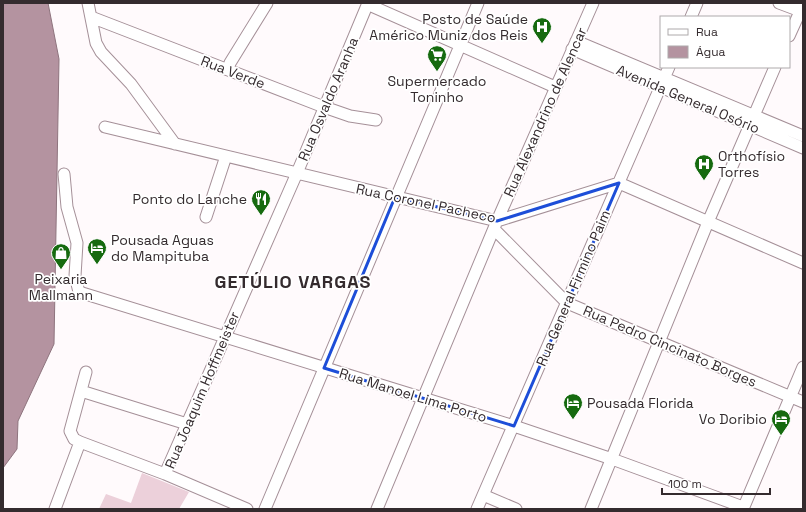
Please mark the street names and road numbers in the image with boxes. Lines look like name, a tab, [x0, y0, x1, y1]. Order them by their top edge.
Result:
street label: Rua Alexandrino de Alencar	[499, 24, 591, 200]
street label: Rua Osvaldo Aranha	[294, 34, 362, 164]
street label: Rua Verde	[198, 51, 268, 93]
street label: Avenida General Osório	[614, 61, 762, 137]
street label: Rua Coronel Pacheco	[354, 179, 498, 227]
street label: Rua General Firmino Paim	[532, 207, 614, 369]
street label: Rua Pedro Cincinato Borges	[580, 301, 760, 391]
street label: Rua Joaquim Hoffmeister	[161, 309, 243, 471]
street label: Rua Manoel Lima Porto	[337, 364, 489, 426]

